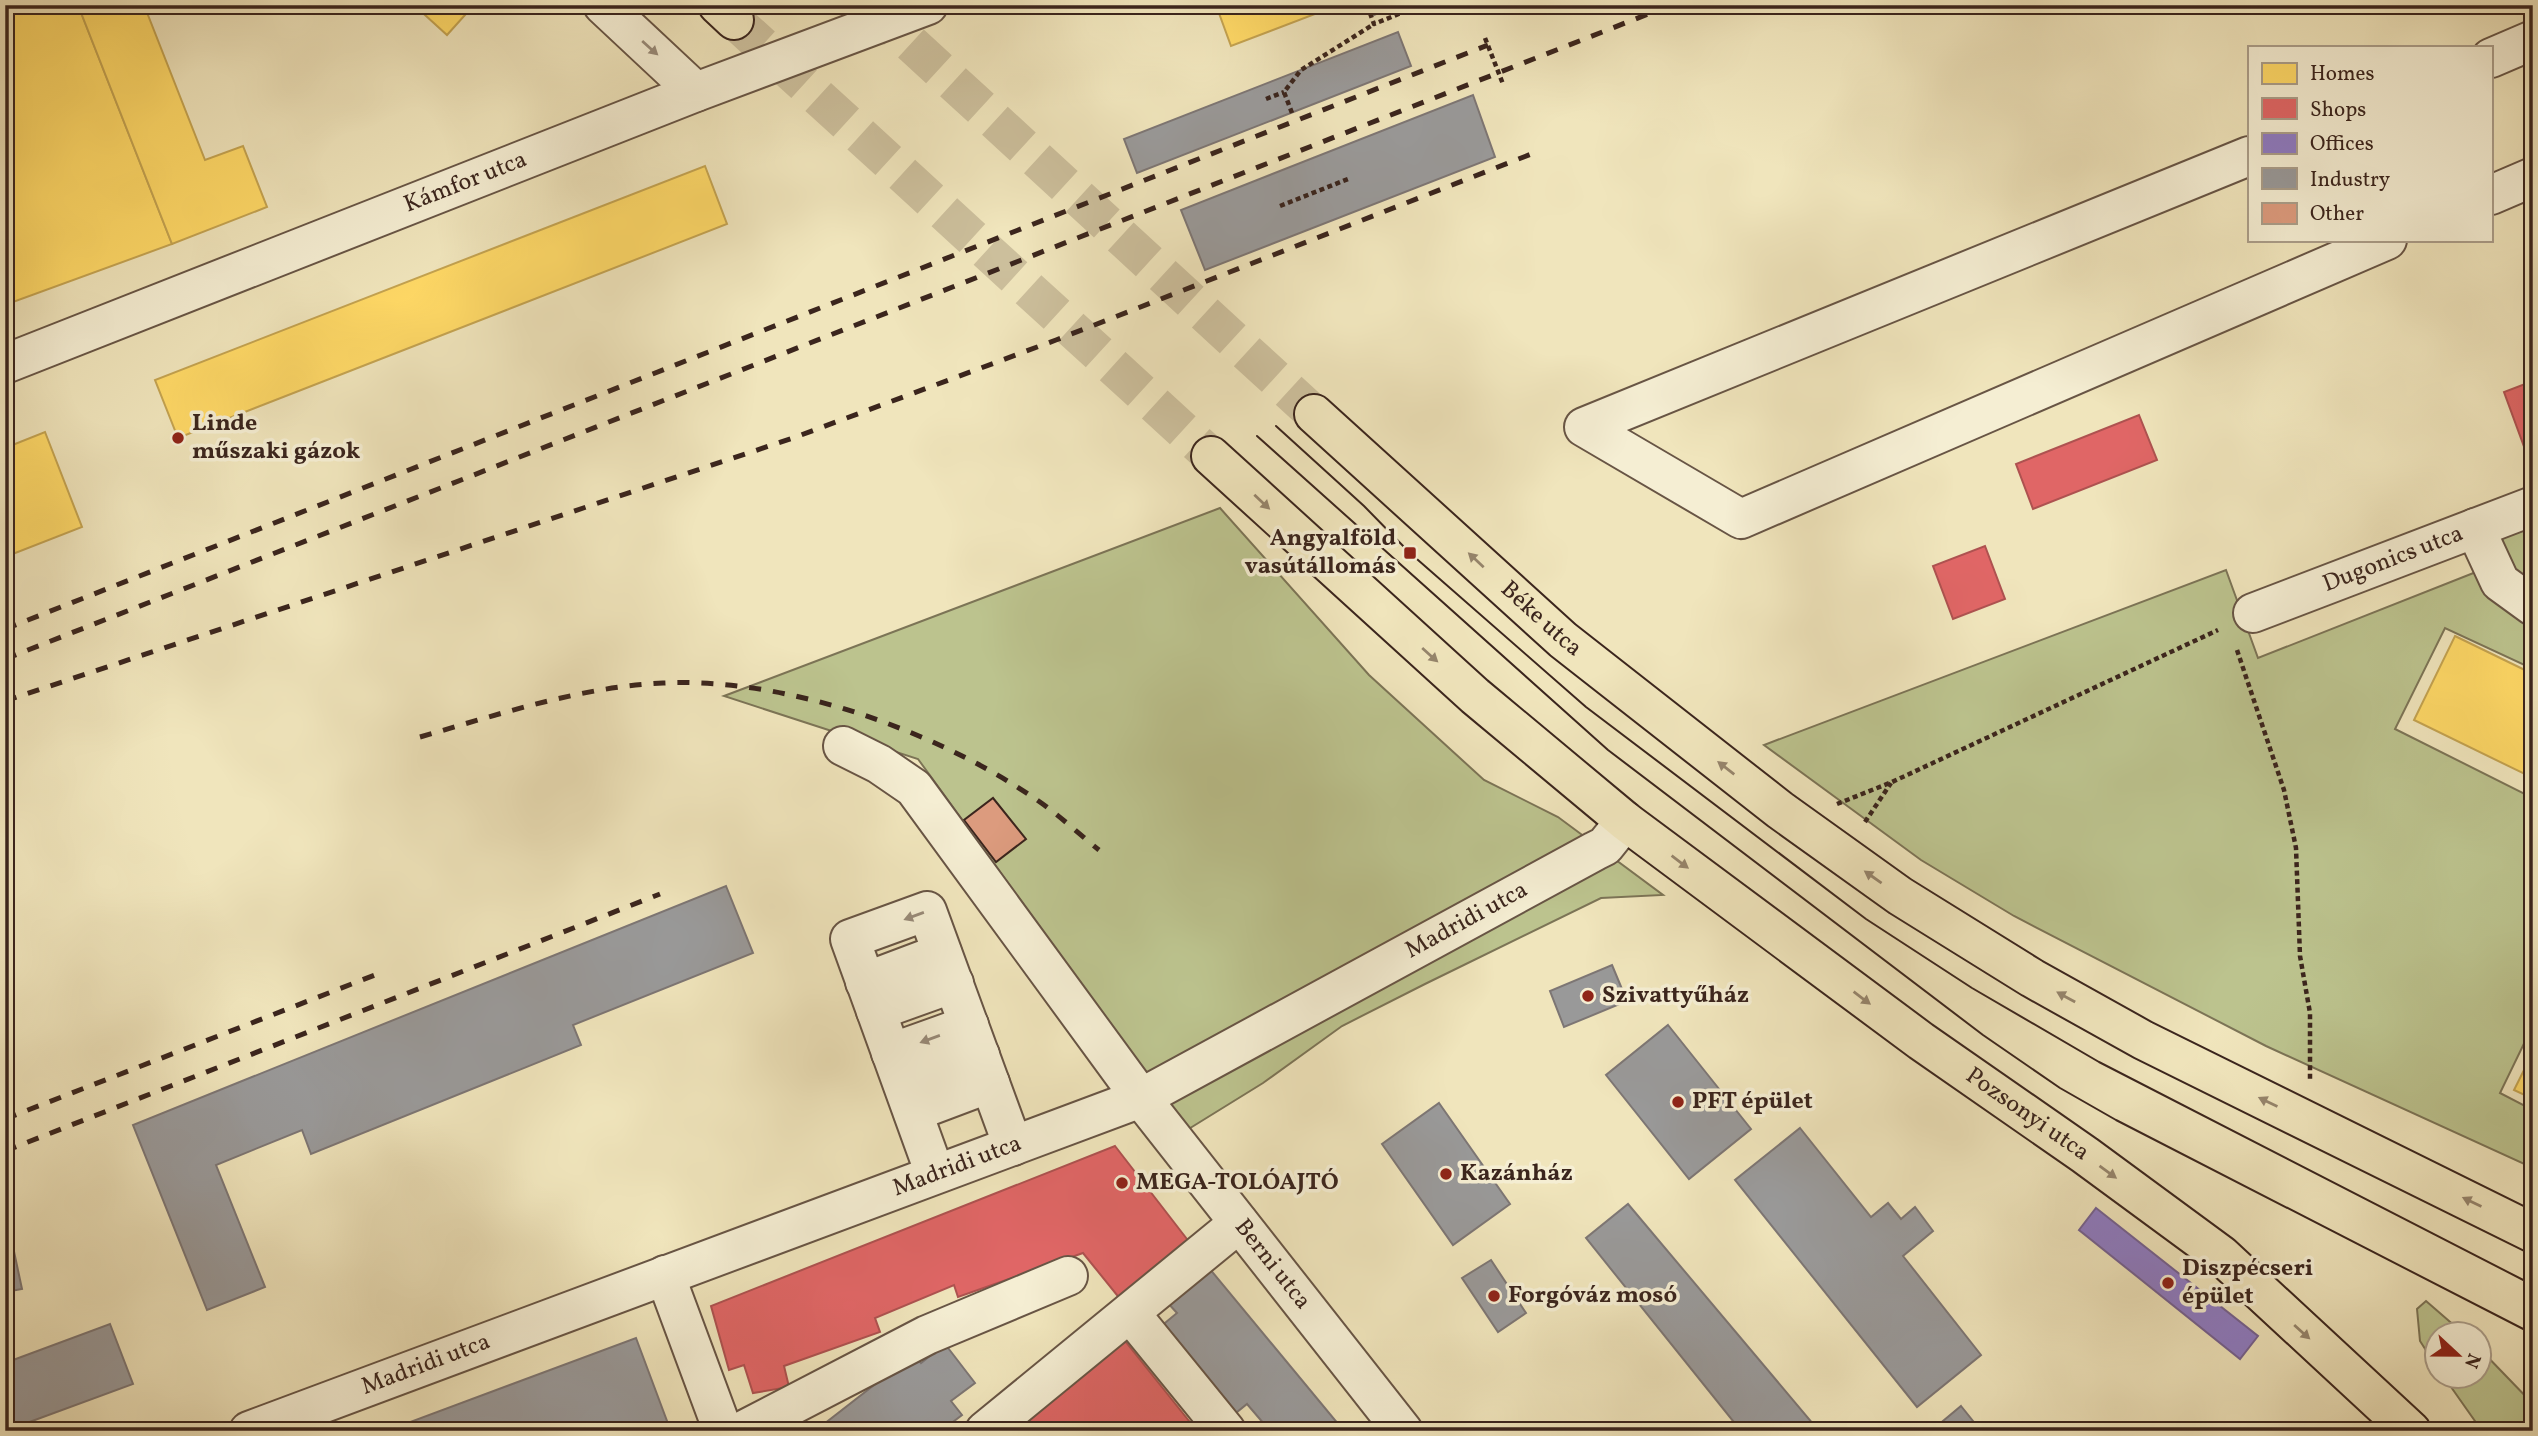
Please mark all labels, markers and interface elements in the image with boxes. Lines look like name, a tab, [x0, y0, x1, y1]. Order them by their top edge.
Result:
one-way arrow	[641, 40, 659, 56]
legend	[2248, 46, 2492, 242]
text: Homes	[2310, 60, 2375, 89]
text: Shops	[2310, 96, 2366, 125]
text: Offices	[2310, 130, 2374, 159]
street label: Kámfor utca	[399, 143, 532, 222]
text: Industry	[2310, 166, 2391, 195]
text: Other	[2310, 200, 2364, 229]
place label: Linde műszaki gázok	[192, 407, 361, 469]
marker: Linde műszaki gázok	[170, 430, 186, 446]
one-way arrow	[1253, 494, 1271, 510]
street label: Dugonics utca	[2318, 517, 2468, 602]
place label: Angyalföld vasútállomás	[1245, 522, 1396, 584]
marker: Angyalföld vasútállomás	[1402, 545, 1418, 561]
one-way arrow	[1467, 552, 1485, 568]
street label: Béke utca	[1492, 574, 1589, 665]
one-way arrow	[1421, 647, 1439, 663]
one-way arrow	[1717, 761, 1735, 776]
one-way arrow	[1671, 855, 1689, 869]
one-way arrow	[1864, 870, 1882, 884]
street label: Madridi utca	[1399, 874, 1534, 968]
one-way arrow	[903, 911, 924, 922]
place label: Szivattyűház	[1602, 979, 1749, 1013]
marker: Szivattyűház	[1580, 988, 1596, 1004]
one-way arrow	[1853, 991, 1871, 1005]
one-way arrow	[2056, 991, 2075, 1003]
one-way arrow	[920, 1034, 941, 1045]
street label: Pozsonyi utca	[1958, 1060, 2096, 1170]
place label: PFT épület	[1692, 1085, 1813, 1119]
marker: PFT épület	[1670, 1094, 1686, 1110]
one-way arrow	[2258, 1096, 2278, 1107]
street label: Madridi utca	[888, 1127, 1027, 1206]
place label: Kazánház	[1460, 1157, 1573, 1191]
one-way arrow	[2099, 1165, 2117, 1179]
place label: MEGA-TOLÓAJTÓ	[1136, 1166, 1339, 1200]
marker: Kazánház	[1438, 1166, 1454, 1182]
marker: MEGA-TOLÓAJTÓ	[1114, 1175, 1130, 1191]
one-way arrow	[2462, 1197, 2482, 1208]
street label: Berni utca	[1226, 1212, 1319, 1317]
place label: Diszpécseri épület	[2182, 1252, 2313, 1314]
marker: Diszpécseri épület	[2160, 1275, 2176, 1291]
place label: Forgóváz mosó	[1508, 1279, 1677, 1313]
marker: Forgóváz mosó	[1486, 1288, 1502, 1304]
north arrow	[2422, 1320, 2492, 1390]
one-way arrow	[2293, 1324, 2311, 1340]
street label: Madridi utca	[357, 1325, 495, 1404]
text: N	[2457, 1349, 2487, 1372]

